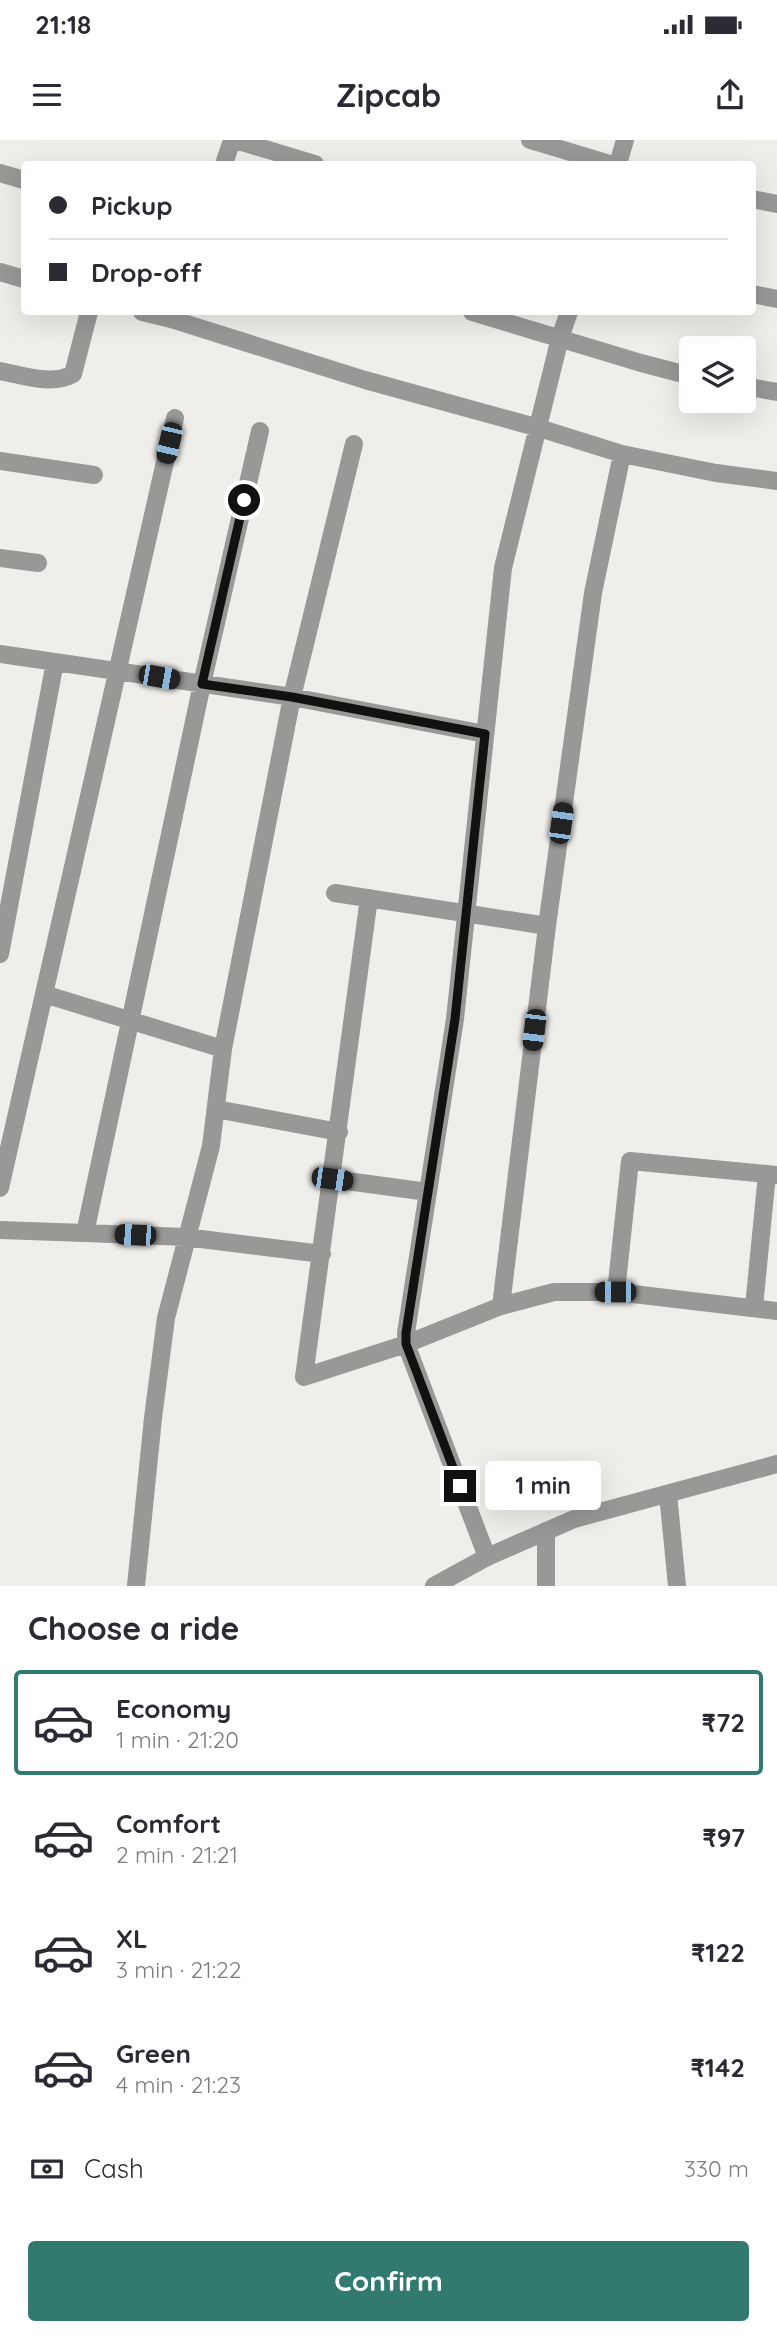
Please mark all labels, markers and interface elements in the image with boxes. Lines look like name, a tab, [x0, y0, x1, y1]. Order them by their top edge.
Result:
text: 21:18	[35, 8, 91, 41]
text: Zipcab	[336, 75, 441, 115]
icon: menu	[28, 76, 66, 114]
icon: share	[711, 76, 749, 114]
text: Pickup	[91, 189, 173, 222]
text: Drop-off	[91, 256, 202, 289]
map controls	[679, 336, 756, 413]
button: layers	[679, 336, 756, 413]
car	[155, 420, 184, 466]
route start	[228, 484, 260, 516]
car	[137, 663, 182, 691]
car	[548, 801, 575, 845]
car	[522, 1008, 547, 1052]
car	[310, 1166, 355, 1192]
car	[114, 1224, 157, 1246]
car	[595, 1282, 637, 1303]
callout: 1 min	[484, 1462, 600, 1510]
route end	[444, 1470, 476, 1502]
text: 1 min	[515, 1471, 571, 1500]
text: Choose a ride	[28, 1608, 240, 1648]
icon: car	[32, 1691, 95, 1754]
text: Economy	[116, 1692, 231, 1725]
text: ₹72	[702, 1706, 745, 1739]
text: 1 min · 21:20	[116, 1725, 239, 1754]
icon: car	[32, 1806, 95, 1869]
text: Comfort	[116, 1807, 221, 1840]
text: ₹97	[702, 1821, 745, 1854]
text: 2 min · 21:21	[116, 1840, 238, 1869]
icon: car	[32, 1921, 95, 1984]
text: XL	[116, 1922, 148, 1955]
text: ₹122	[691, 1936, 745, 1969]
text: 3 min · 21:22	[116, 1955, 242, 1984]
icon: car	[32, 2036, 95, 2099]
text: Green	[116, 2037, 191, 2070]
text: ₹142	[690, 2051, 745, 2084]
text: 4 min · 21:23	[116, 2070, 241, 2099]
icon: cash	[28, 2150, 66, 2188]
text: Cash	[84, 2152, 144, 2185]
text: 330 m	[684, 2154, 749, 2183]
button: Confirm	[28, 2241, 749, 2321]

